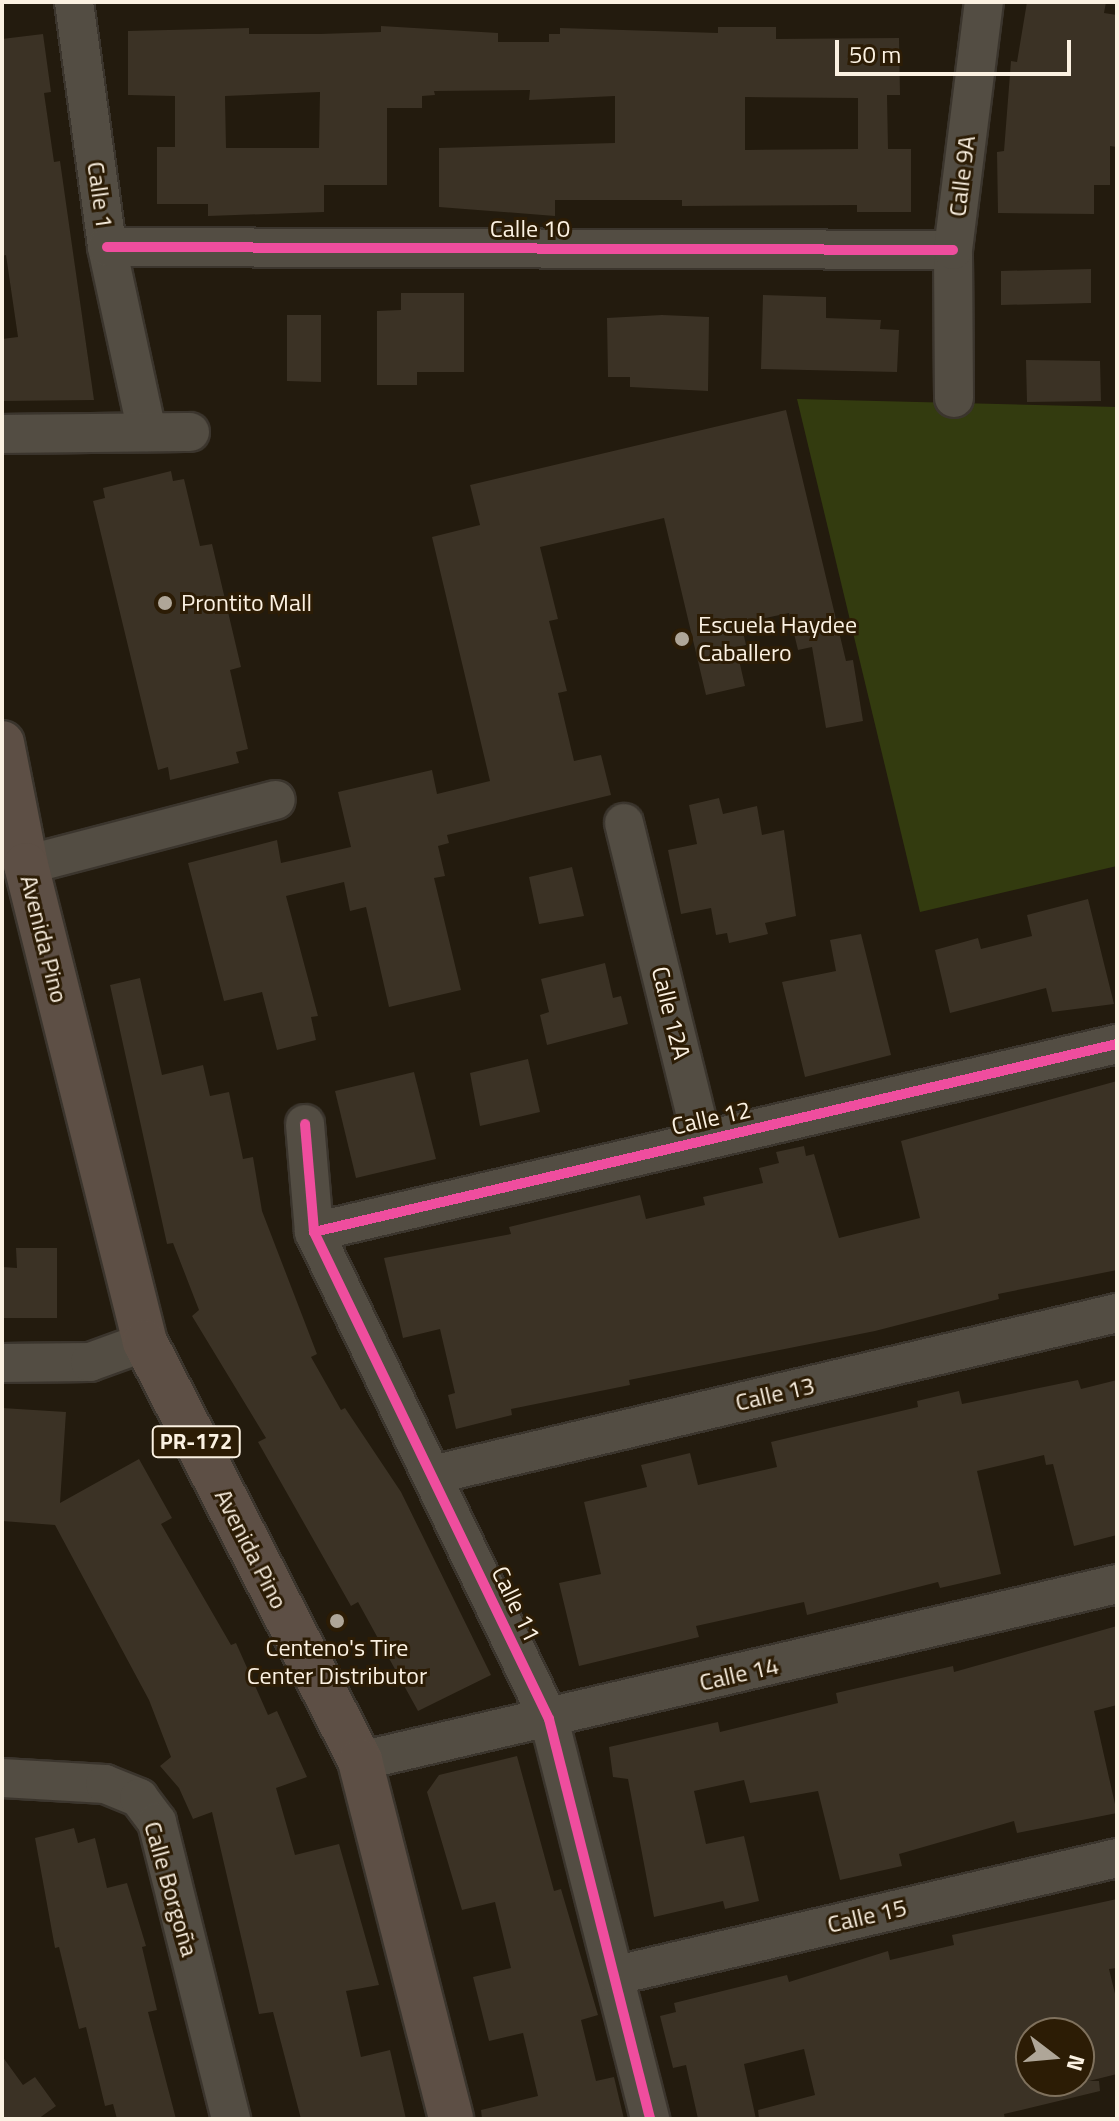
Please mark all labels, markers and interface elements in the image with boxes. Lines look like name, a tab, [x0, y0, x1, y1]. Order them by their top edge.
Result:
scale bar	[839, 24, 1075, 74]
text: 50 m	[849, 36, 901, 72]
street label: Calle 9A	[943, 134, 981, 218]
street label: Calle 1	[81, 160, 119, 230]
street label: Calle 10	[490, 215, 570, 243]
place label: Prontito Mall	[181, 589, 312, 617]
marker: Prontito Mall	[156, 594, 174, 612]
place label: Escuela Haydee Caballero	[698, 611, 857, 667]
marker: Escuela Haydee Caballero	[673, 630, 691, 648]
street label: Avenida Pino	[14, 872, 74, 1006]
street label: Calle 12A	[646, 964, 696, 1062]
street label: Calle 12	[669, 1095, 753, 1141]
street label: Calle 13	[733, 1371, 817, 1417]
road number: PR-172	[150, 1424, 242, 1460]
street label: Avenida Pino	[209, 1484, 293, 1614]
street label: Calle 11	[485, 1562, 547, 1646]
marker: Centeno's Tire Center Distributor	[328, 1612, 346, 1630]
place label: Centeno's Tire Center Distributor	[247, 1634, 427, 1690]
street label: Calle 14	[697, 1651, 781, 1697]
street label: Calle Borgoña	[138, 1818, 204, 1960]
street label: Calle 15	[825, 1893, 909, 1939]
north arrow	[1015, 2017, 1095, 2097]
text: N	[1058, 2051, 1095, 2075]

